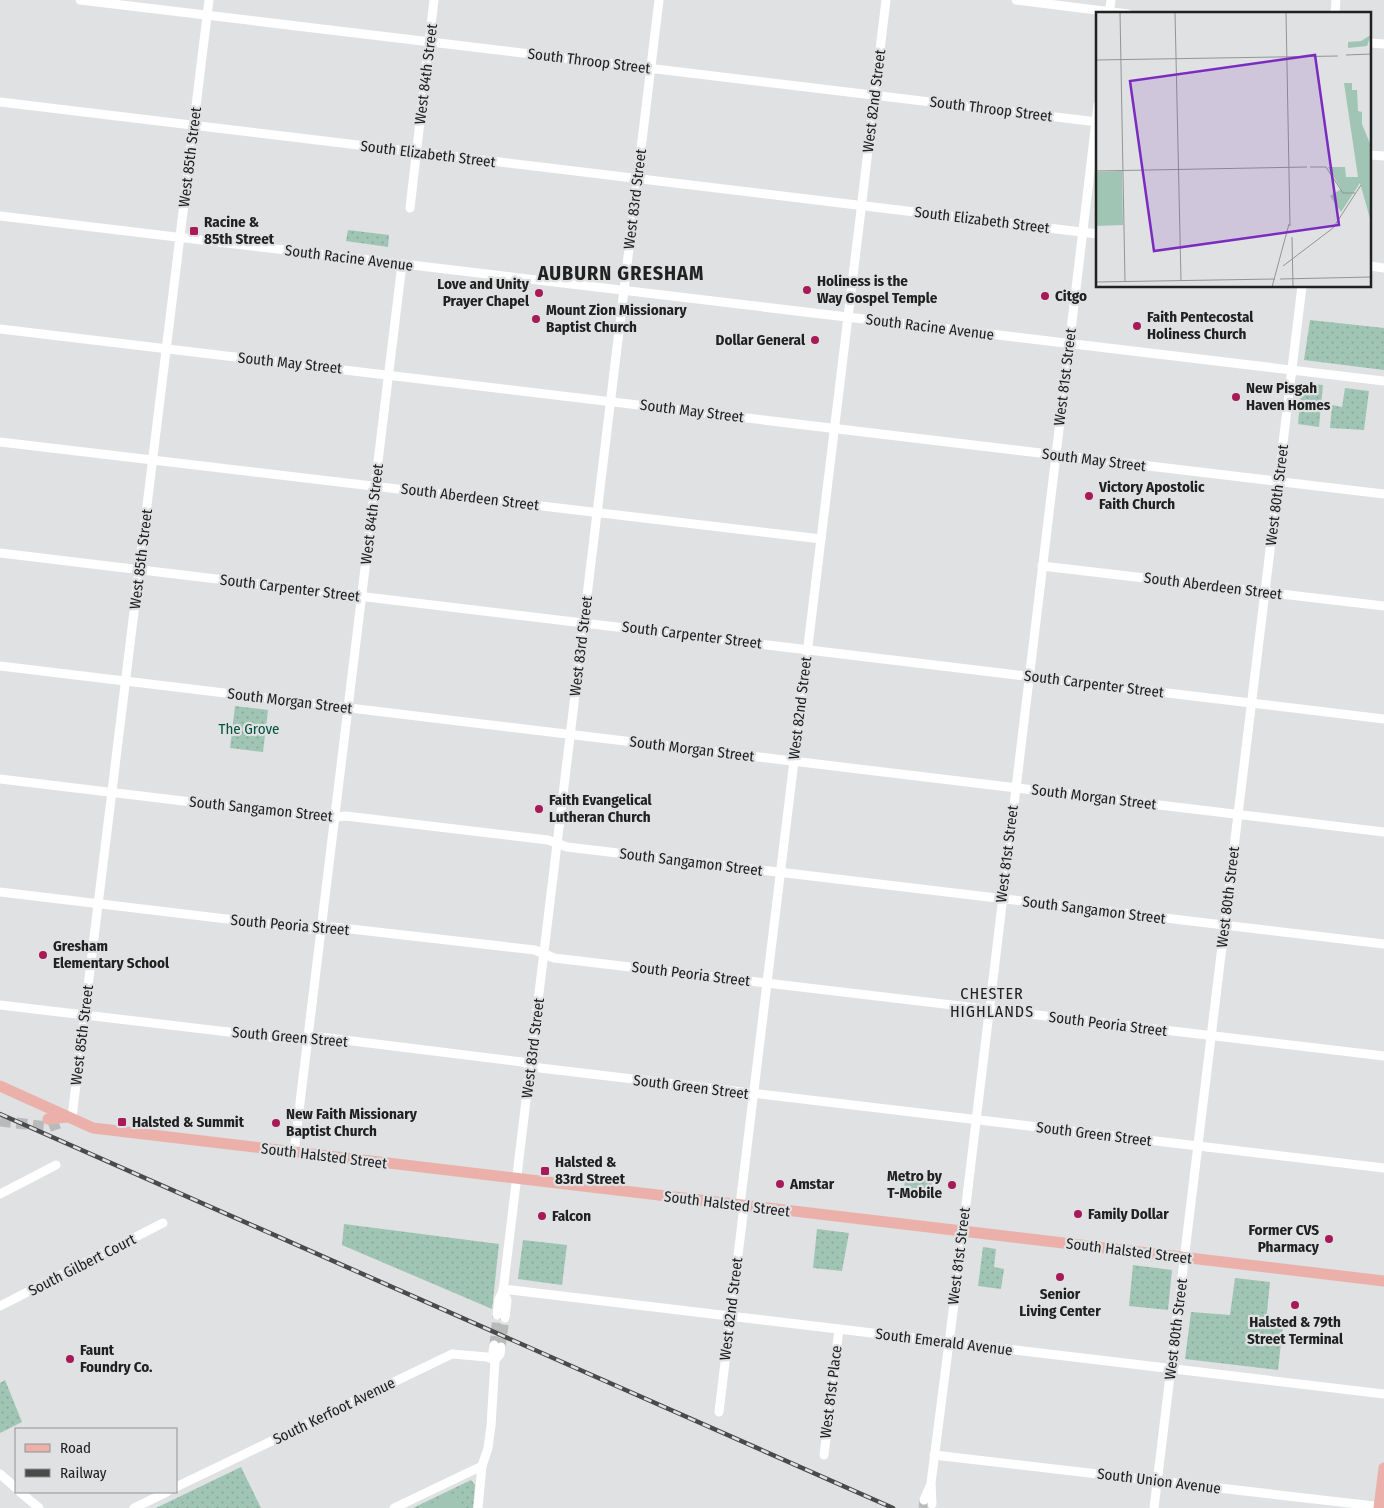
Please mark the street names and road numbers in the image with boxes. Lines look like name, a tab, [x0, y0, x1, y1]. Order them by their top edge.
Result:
street label: West 84th Street	[411, 23, 441, 125]
street label: South Throop Street	[527, 45, 651, 77]
street label: West 82nd Street	[859, 48, 889, 154]
street label: South Throop Street	[929, 93, 1053, 125]
street label: West 85th Street	[175, 106, 205, 208]
street label: South Elizabeth Street	[359, 137, 497, 171]
street label: West 83rd Street	[620, 148, 650, 250]
street label: South Elizabeth Street	[913, 203, 1051, 237]
street label: South Racine Avenue	[284, 241, 414, 275]
street label: South Racine Avenue	[865, 310, 995, 344]
street label: West 81st Street	[1050, 327, 1080, 427]
street label: South May Street	[237, 349, 343, 377]
street label: South May Street	[639, 396, 745, 426]
street label: West 80th Street	[1262, 443, 1292, 547]
street label: South May Street	[1041, 445, 1147, 475]
street label: West 84th Street	[357, 463, 387, 565]
street label: South Aberdeen Street	[400, 480, 540, 514]
street label: West 85th Street	[126, 508, 156, 610]
street label: South Aberdeen Street	[1143, 569, 1283, 603]
street label: South Carpenter Street	[219, 570, 361, 606]
street label: West 83rd Street	[566, 595, 596, 697]
street label: South Carpenter Street	[621, 617, 763, 653]
street label: West 82nd Street	[785, 655, 815, 761]
street label: South Carpenter Street	[1023, 666, 1165, 702]
street label: South Morgan Street	[227, 684, 353, 718]
street label: South Morgan Street	[629, 732, 755, 766]
street label: South Morgan Street	[1031, 780, 1157, 814]
street label: South Sangamon Street	[188, 793, 334, 825]
street label: West 81st Street	[992, 804, 1022, 904]
street label: South Sangamon Street	[618, 844, 764, 880]
street label: West 80th Street	[1213, 845, 1243, 949]
street label: South Sangamon Street	[1021, 892, 1167, 928]
street label: South Peoria Street	[230, 911, 350, 939]
street label: South Peoria Street	[631, 958, 751, 990]
street label: West 85th Street	[67, 984, 97, 1086]
street label: West 83rd Street	[518, 997, 548, 1099]
street label: South Peoria Street	[1048, 1008, 1168, 1040]
street label: South Green Street	[231, 1023, 349, 1051]
street label: South Green Street	[632, 1071, 750, 1103]
street label: South Green Street	[1035, 1118, 1153, 1150]
street label: South Halsted Street	[260, 1139, 388, 1173]
street label: South Halsted Street	[663, 1187, 791, 1221]
street label: West 81st Street	[944, 1206, 974, 1306]
street label: South Gilbert Court	[25, 1230, 139, 1300]
street label: South Halsted Street	[1065, 1234, 1193, 1268]
street label: West 82nd Street	[716, 1256, 746, 1362]
street label: West 80th Street	[1161, 1277, 1191, 1381]
street label: South Emerald Avenue	[874, 1325, 1014, 1359]
street label: West 81st Place	[816, 1344, 846, 1440]
street label: South Kerfoot Avenue	[270, 1374, 398, 1448]
street label: South Union Avenue	[1096, 1464, 1222, 1498]

